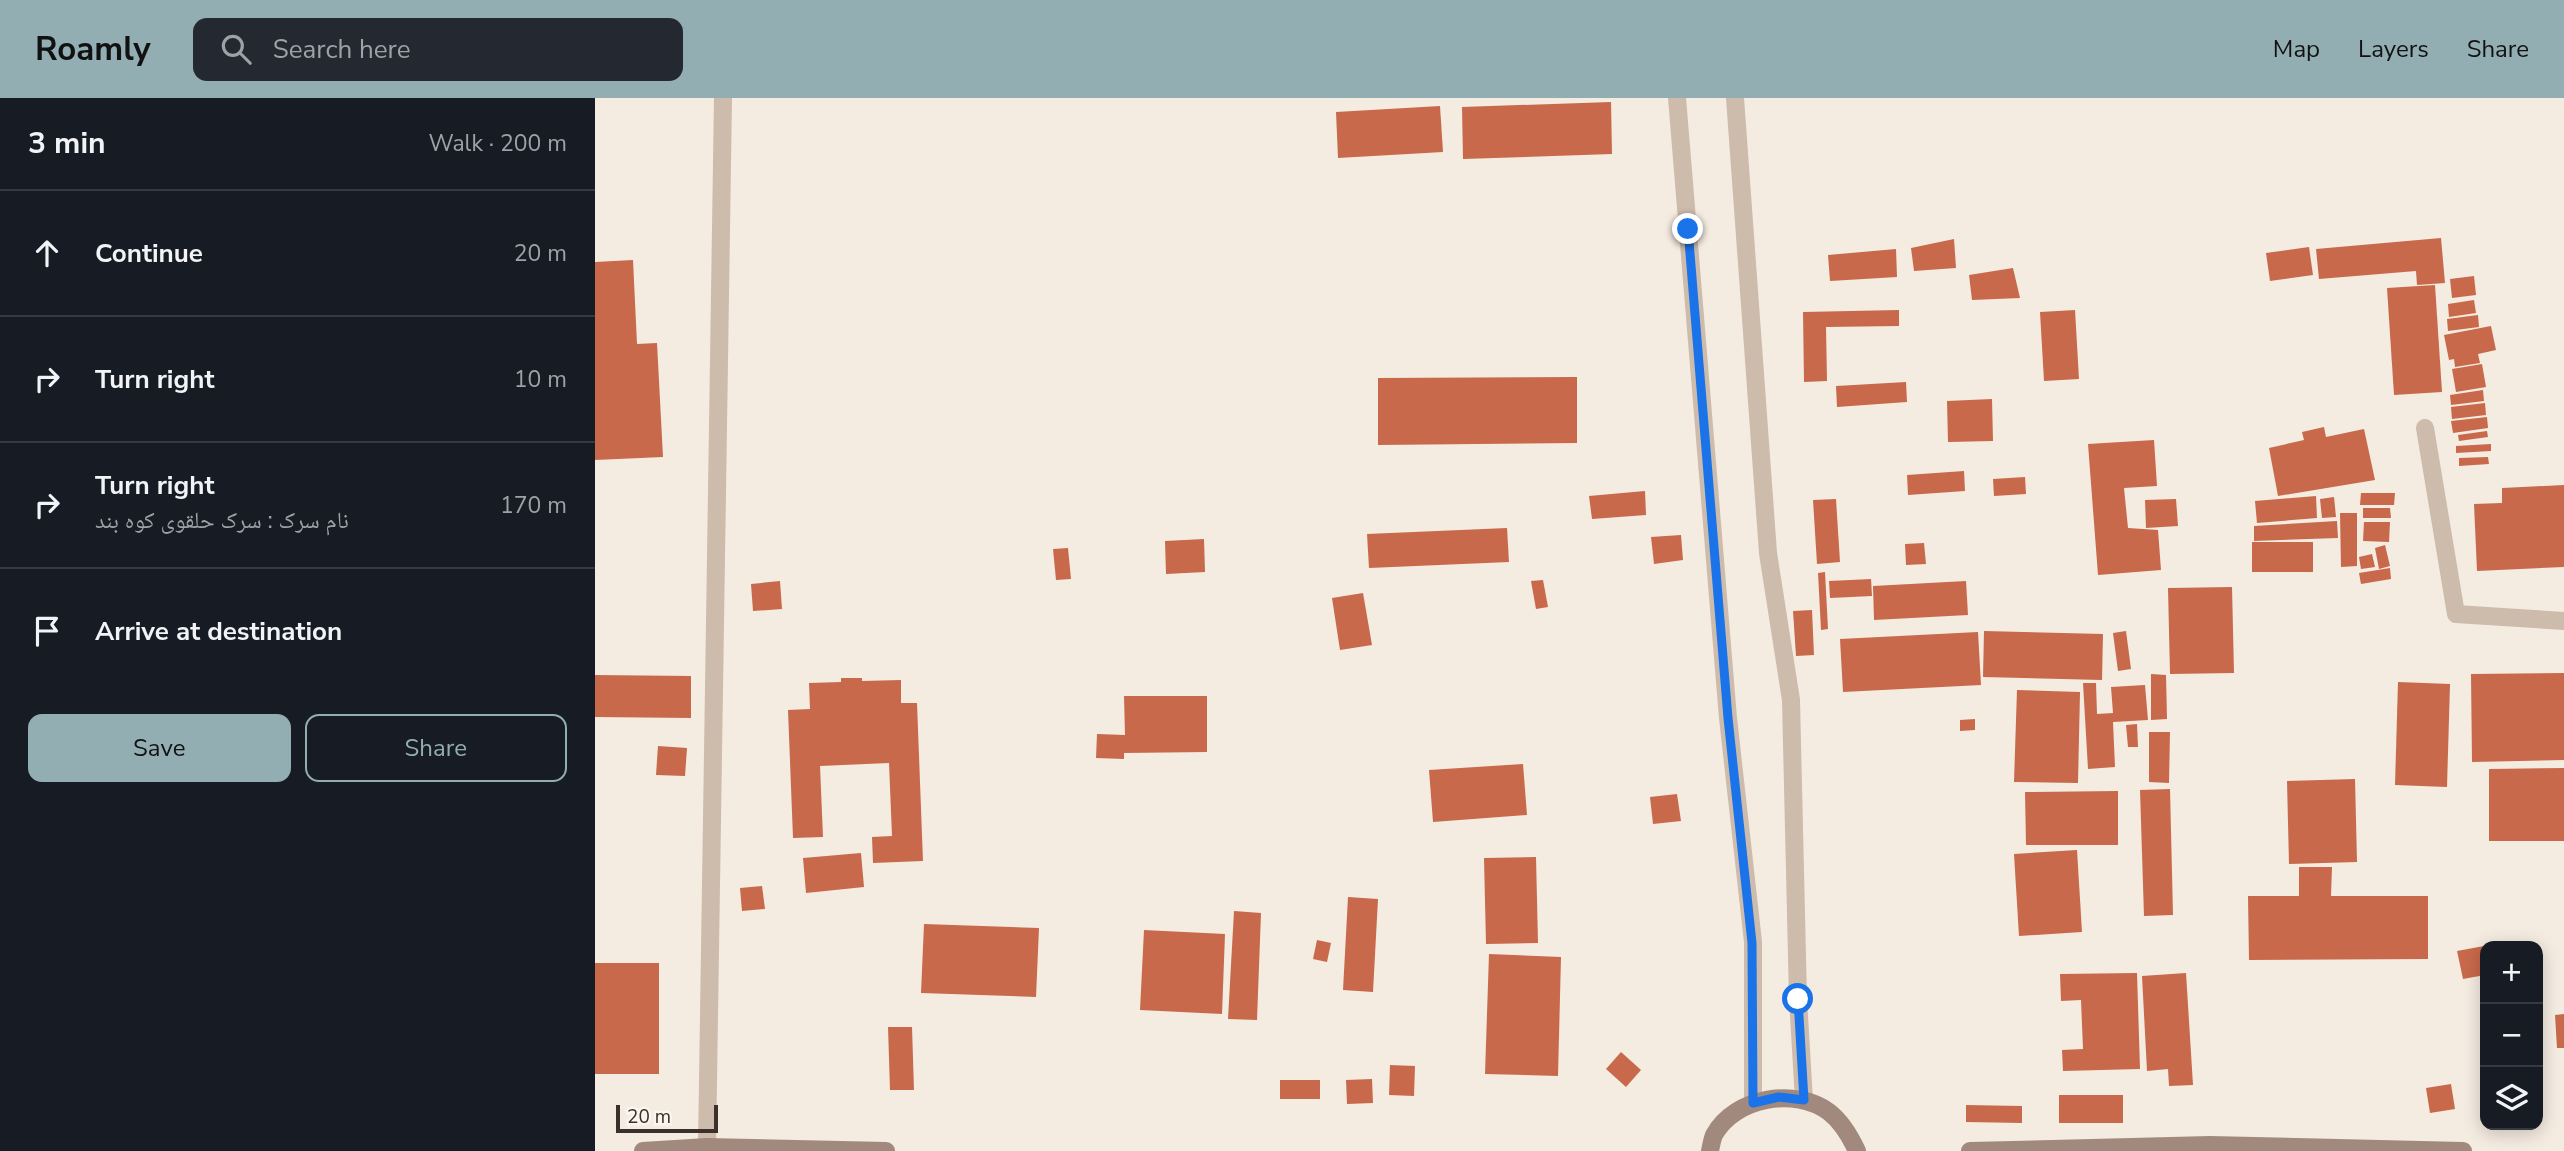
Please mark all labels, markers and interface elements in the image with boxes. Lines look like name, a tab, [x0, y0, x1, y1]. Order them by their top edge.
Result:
search box	[193, 18, 683, 81]
text: Roamly	[35, 27, 151, 72]
icon: search	[217, 30, 255, 68]
text: Search here	[273, 32, 410, 67]
text: Map	[2273, 33, 2320, 65]
text: Layers	[2358, 33, 2429, 65]
text: Share	[2467, 33, 2529, 65]
text: 3 min	[28, 123, 106, 164]
text: Walk · 200 m	[428, 128, 567, 159]
route end	[1672, 213, 1703, 244]
icon: ahead	[28, 234, 66, 272]
text: Continue	[95, 236, 203, 271]
text: 20 m	[514, 238, 567, 269]
icon: right	[28, 360, 66, 398]
text: Turn right	[95, 362, 214, 397]
text: 10 m	[514, 364, 567, 395]
text: Turn right	[95, 468, 214, 503]
icon: right	[28, 486, 66, 524]
text: 170 m	[500, 490, 567, 521]
text: نام سرک : سرک حلقوی کوه بند	[95, 505, 349, 536]
icon: arrive	[28, 612, 66, 650]
text: Arrive at destination	[95, 614, 342, 649]
button: Save	[28, 714, 291, 782]
button: Share	[305, 714, 567, 782]
map controls	[2480, 941, 2543, 1130]
button: +	[2480, 941, 2543, 1004]
route start	[1782, 983, 1813, 1014]
button: −	[2480, 1004, 2543, 1067]
button: layers	[2480, 1067, 2543, 1130]
scale bar	[616, 1102, 717, 1134]
text: 20 m	[627, 1104, 671, 1130]

